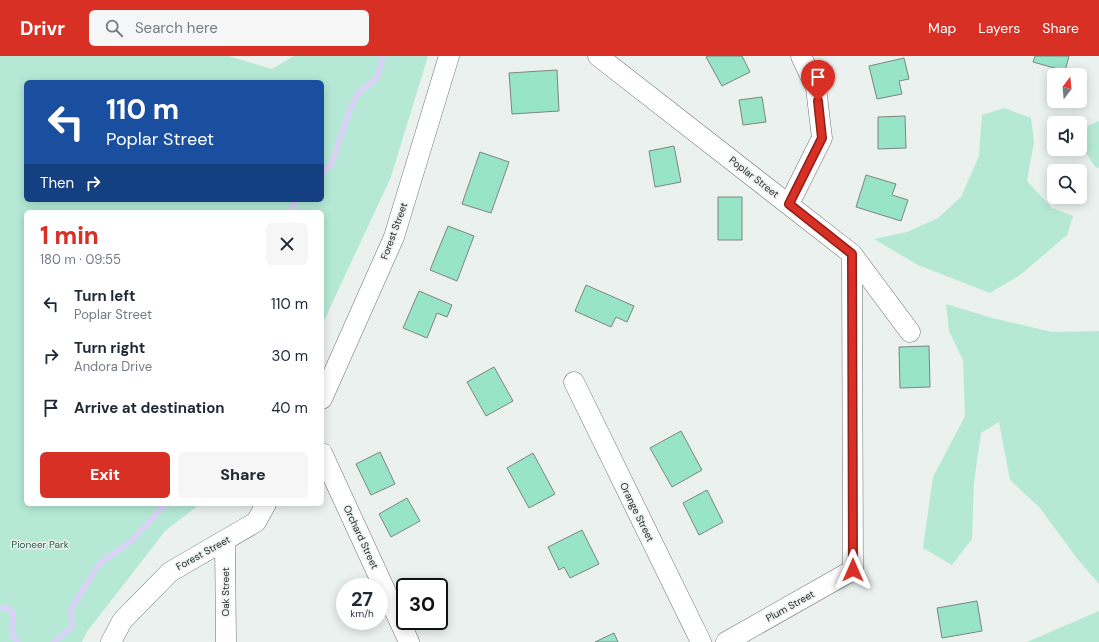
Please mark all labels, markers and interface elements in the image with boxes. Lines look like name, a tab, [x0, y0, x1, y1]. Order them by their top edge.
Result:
search box	[89, 10, 369, 46]
text: Drivr	[20, 16, 65, 41]
icon: search	[103, 17, 125, 39]
text: Search here	[135, 18, 218, 38]
text: Map	[928, 19, 956, 37]
text: Layers	[978, 19, 1020, 37]
text: Share	[1042, 19, 1079, 37]
pin	[801, 60, 835, 101]
icon: arrive	[807, 66, 829, 88]
north arrow	[1047, 68, 1087, 108]
map controls	[1047, 68, 1087, 204]
text: 110 m	[106, 91, 179, 128]
icon: left	[40, 96, 92, 148]
button: sound	[1047, 116, 1087, 156]
text: Poplar Street	[106, 127, 214, 151]
street label: Poplar Street	[726, 153, 782, 201]
button: search	[1047, 164, 1087, 204]
icon: right	[82, 172, 104, 194]
text: Then	[40, 173, 74, 193]
street label: Forest Street	[378, 201, 410, 261]
text: 1 min	[40, 220, 99, 251]
button: close	[266, 223, 308, 265]
text: 180 m · 09:55	[40, 251, 121, 268]
text: Turn left	[74, 286, 135, 306]
icon: left	[40, 293, 62, 315]
text: 110 m	[271, 294, 308, 314]
text: Poplar Street	[74, 306, 152, 323]
text: Turn right	[74, 338, 145, 358]
icon: right	[40, 345, 62, 367]
text: 30 m	[272, 346, 308, 366]
text: Andora Drive	[74, 358, 152, 375]
icon: arrive	[40, 397, 62, 419]
text: Arrive at destination	[74, 398, 225, 418]
text: 40 m	[271, 398, 308, 418]
button: Exit	[40, 452, 170, 498]
button: Share	[178, 452, 308, 498]
street label: Orange Street	[617, 480, 657, 544]
street label: Orchard Street	[341, 503, 381, 571]
street label: Forest Street	[174, 533, 232, 573]
park label: Pioneer Park	[11, 538, 69, 551]
position arrow	[832, 549, 874, 591]
street label: Oak Street	[219, 567, 232, 617]
speed limit sign: 30	[396, 578, 448, 630]
text: 27	[351, 586, 373, 612]
street label: Plum Street	[763, 587, 817, 625]
text: km/h	[350, 607, 374, 620]

